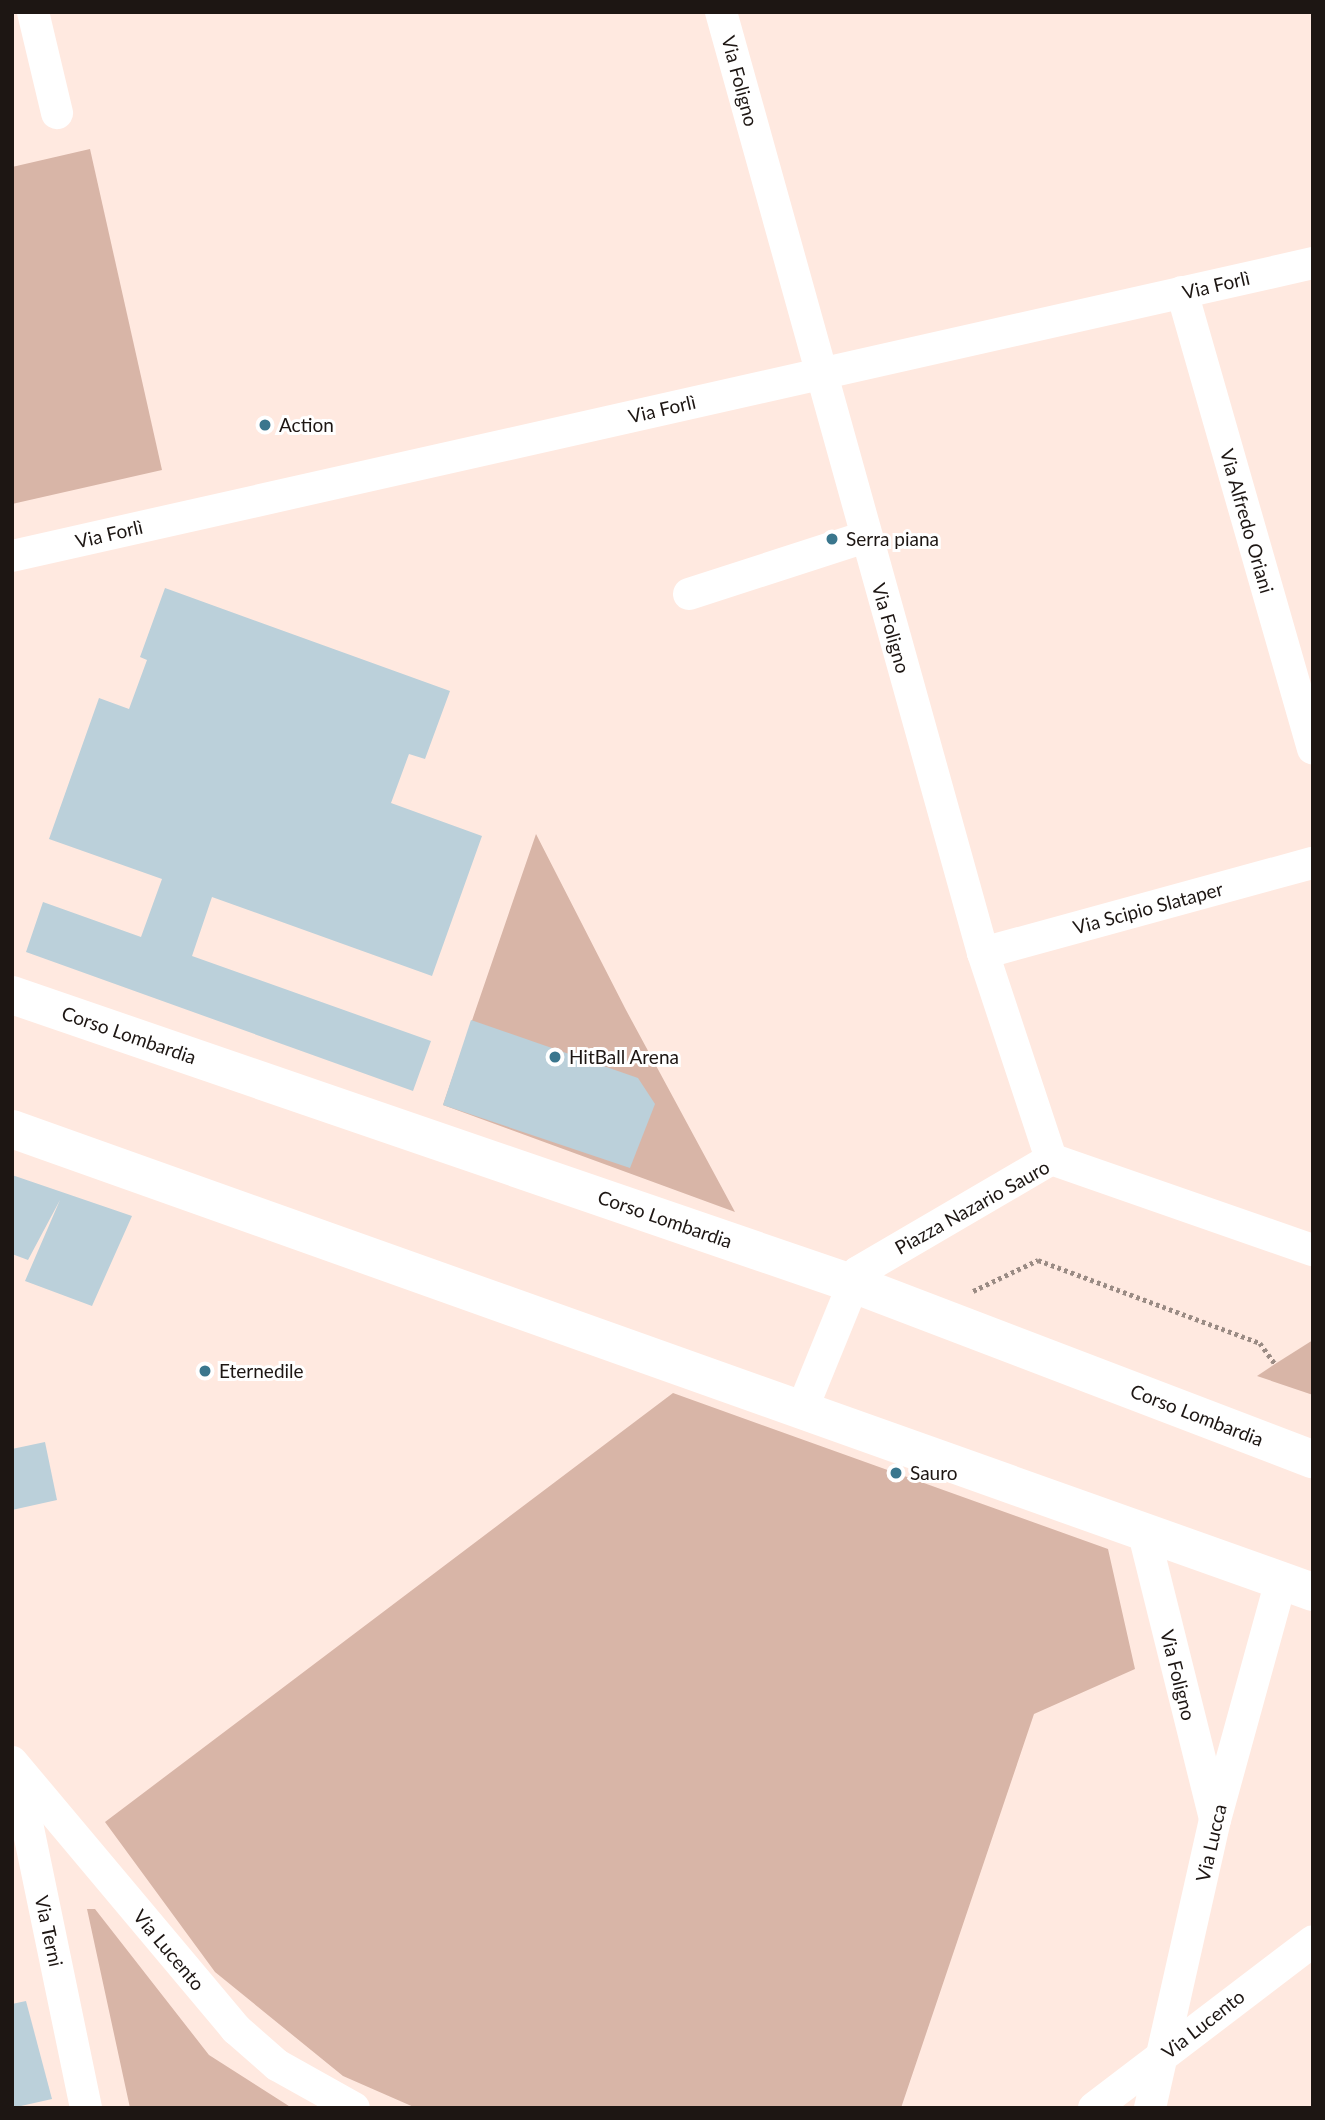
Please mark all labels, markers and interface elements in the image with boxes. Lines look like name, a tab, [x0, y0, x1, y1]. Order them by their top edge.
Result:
street label: Via Foligno	[717, 33, 763, 129]
street label: Via Forlì	[1180, 266, 1252, 304]
street label: Via Forlì	[626, 390, 698, 428]
place label: Action	[279, 414, 334, 436]
marker: Action	[257, 417, 273, 433]
street label: Via Alfredo Oriani	[1215, 446, 1279, 596]
street label: Via Forlì	[73, 515, 145, 553]
place label: Serra piana	[846, 528, 939, 550]
marker: Serra piana	[824, 531, 840, 547]
street label: Via Foligno	[867, 580, 915, 676]
street label: Via Scipio Slataper	[1071, 877, 1225, 939]
street label: Corso Lombardia	[59, 1001, 199, 1069]
place label: HitBall Arena	[569, 1046, 680, 1068]
marker: HitBall Arena	[547, 1049, 563, 1065]
street label: Piazza Nazario Sauro	[891, 1155, 1053, 1259]
street label: Corso Lombardia	[595, 1185, 735, 1253]
place label: Eternedile	[219, 1360, 304, 1382]
marker: Eternedile	[197, 1363, 213, 1379]
street label: Corso Lombardia	[1127, 1379, 1267, 1451]
place label: Sauro	[910, 1462, 958, 1484]
marker: Sauro	[888, 1465, 904, 1481]
street label: Via Foligno	[1156, 1627, 1200, 1723]
street label: Via Lucca	[1191, 1802, 1231, 1884]
street label: Via Terni	[30, 1893, 68, 1969]
street label: Via Lucento	[129, 1905, 209, 1995]
street label: Via Lucento	[1157, 1985, 1249, 2063]

